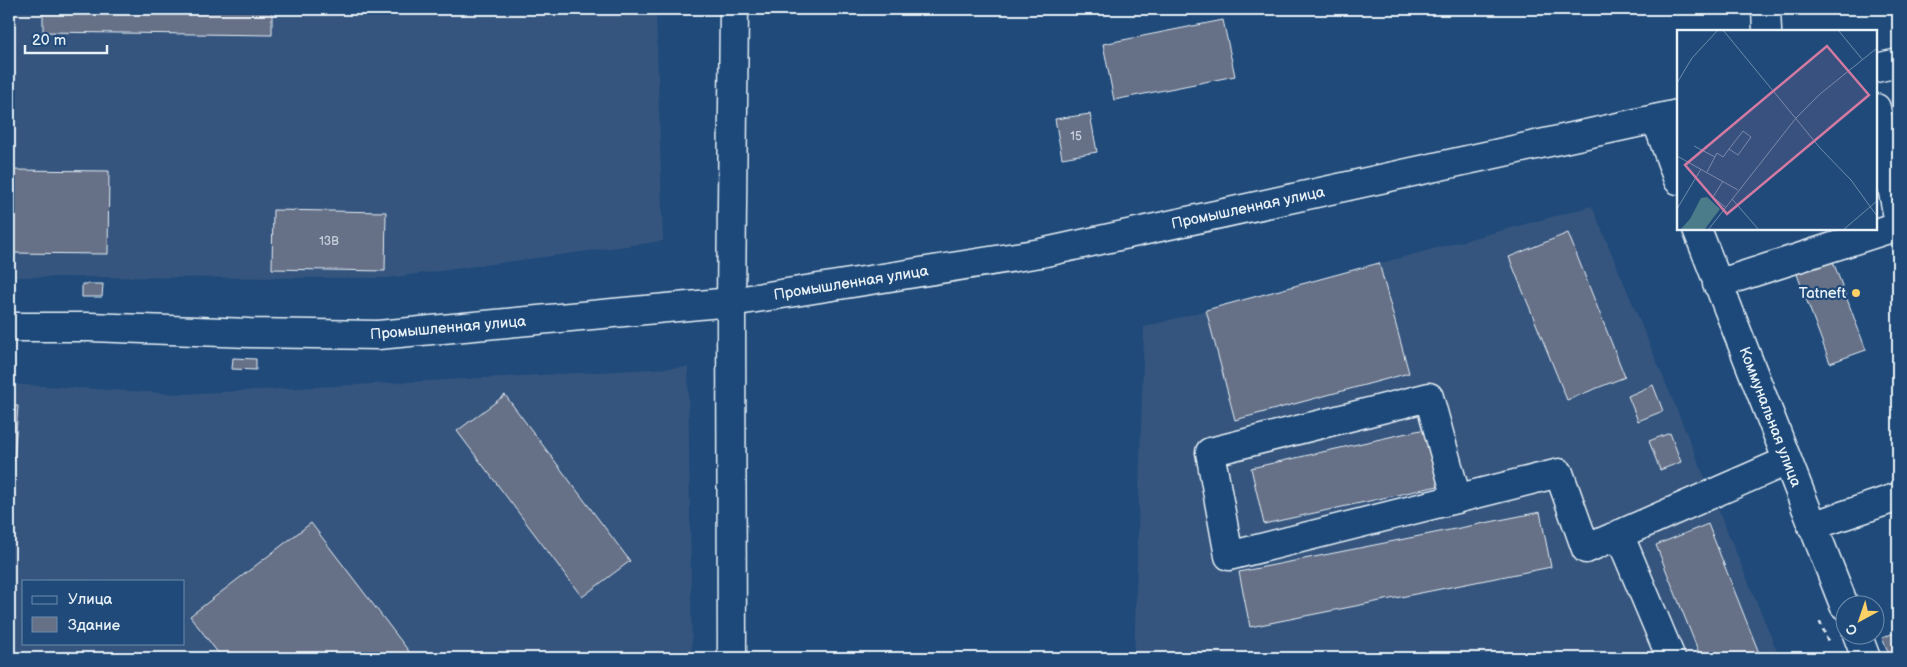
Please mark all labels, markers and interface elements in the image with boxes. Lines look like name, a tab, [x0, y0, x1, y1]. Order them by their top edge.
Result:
scale bar	[25, 22, 108, 54]
inset map	[1677, 30, 1877, 230]
text: 20 m	[32, 31, 66, 50]
house number: 15	[1070, 129, 1082, 144]
street label: Промышленная улица	[1170, 182, 1327, 234]
house number: 13В	[319, 234, 339, 249]
street label: Промышленная улица	[772, 261, 930, 305]
place label: Tatneft	[1799, 284, 1846, 303]
marker: Tatneft	[1850, 287, 1862, 299]
street label: Промышленная улица	[369, 312, 527, 344]
street label: Коммунальная улица	[1734, 344, 1806, 490]
legend	[22, 580, 185, 644]
text: Улица	[68, 590, 113, 609]
north arrow	[1834, 594, 1884, 644]
text: Здание	[68, 616, 120, 635]
text: С	[1843, 620, 1861, 639]

